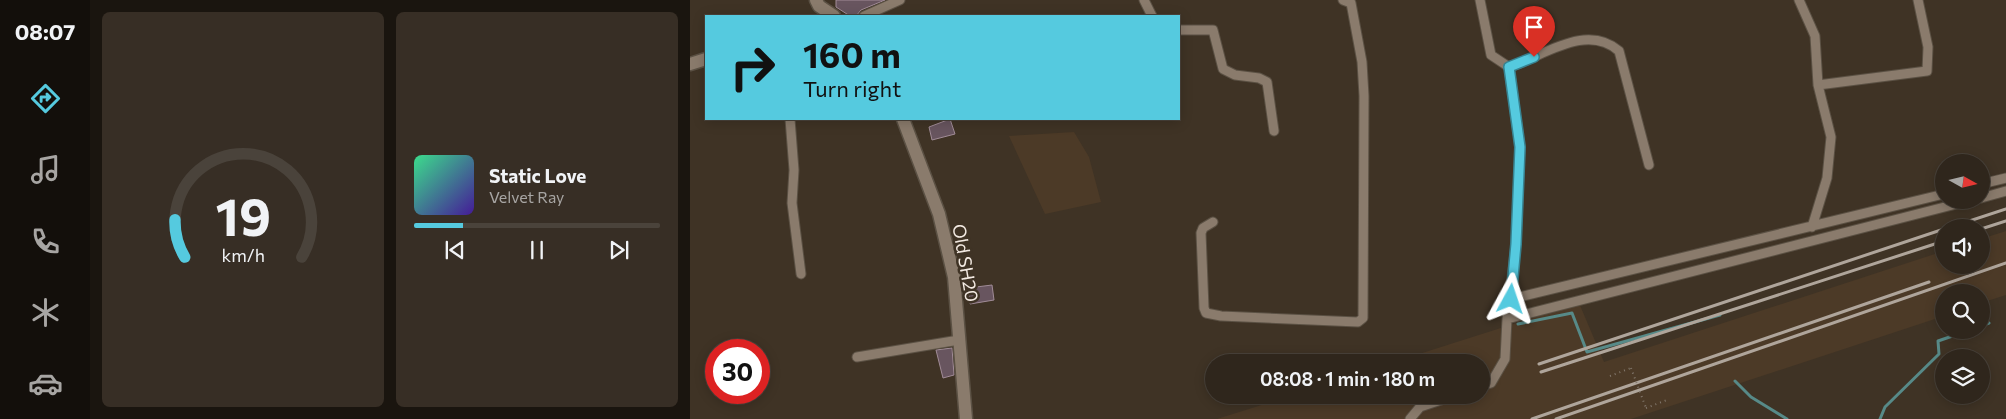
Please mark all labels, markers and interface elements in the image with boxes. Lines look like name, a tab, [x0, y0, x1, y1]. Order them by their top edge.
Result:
pin	[1513, 6, 1555, 57]
icon: arrive	[1520, 13, 1548, 41]
text: 08:07	[15, 18, 75, 45]
text: 160 m	[803, 32, 901, 75]
icon: right	[720, 35, 785, 100]
text: Turn right	[803, 75, 901, 102]
icon: directions	[28, 81, 63, 116]
icon: music	[28, 152, 63, 187]
north arrow	[1935, 154, 1990, 209]
map controls	[1935, 154, 1990, 404]
text: Static Love	[489, 164, 586, 187]
text: 19	[215, 183, 271, 247]
text: Velvet Ray	[489, 187, 564, 206]
button: sound	[1935, 219, 1990, 274]
street label: Old SH20	[948, 222, 984, 304]
icon: phone	[28, 224, 63, 259]
icon: previous	[441, 236, 469, 264]
icon: pause	[523, 236, 551, 264]
icon: next	[605, 236, 633, 264]
text: km/h	[221, 244, 265, 266]
position arrow	[1484, 272, 1536, 324]
button: search	[1935, 284, 1990, 339]
icon: climate	[28, 295, 63, 330]
speed limit sign: 30	[705, 339, 770, 404]
button: layers	[1935, 349, 1990, 404]
icon: car	[28, 366, 63, 401]
text: 08:08 · 1 min · 180 m	[1260, 367, 1435, 390]

